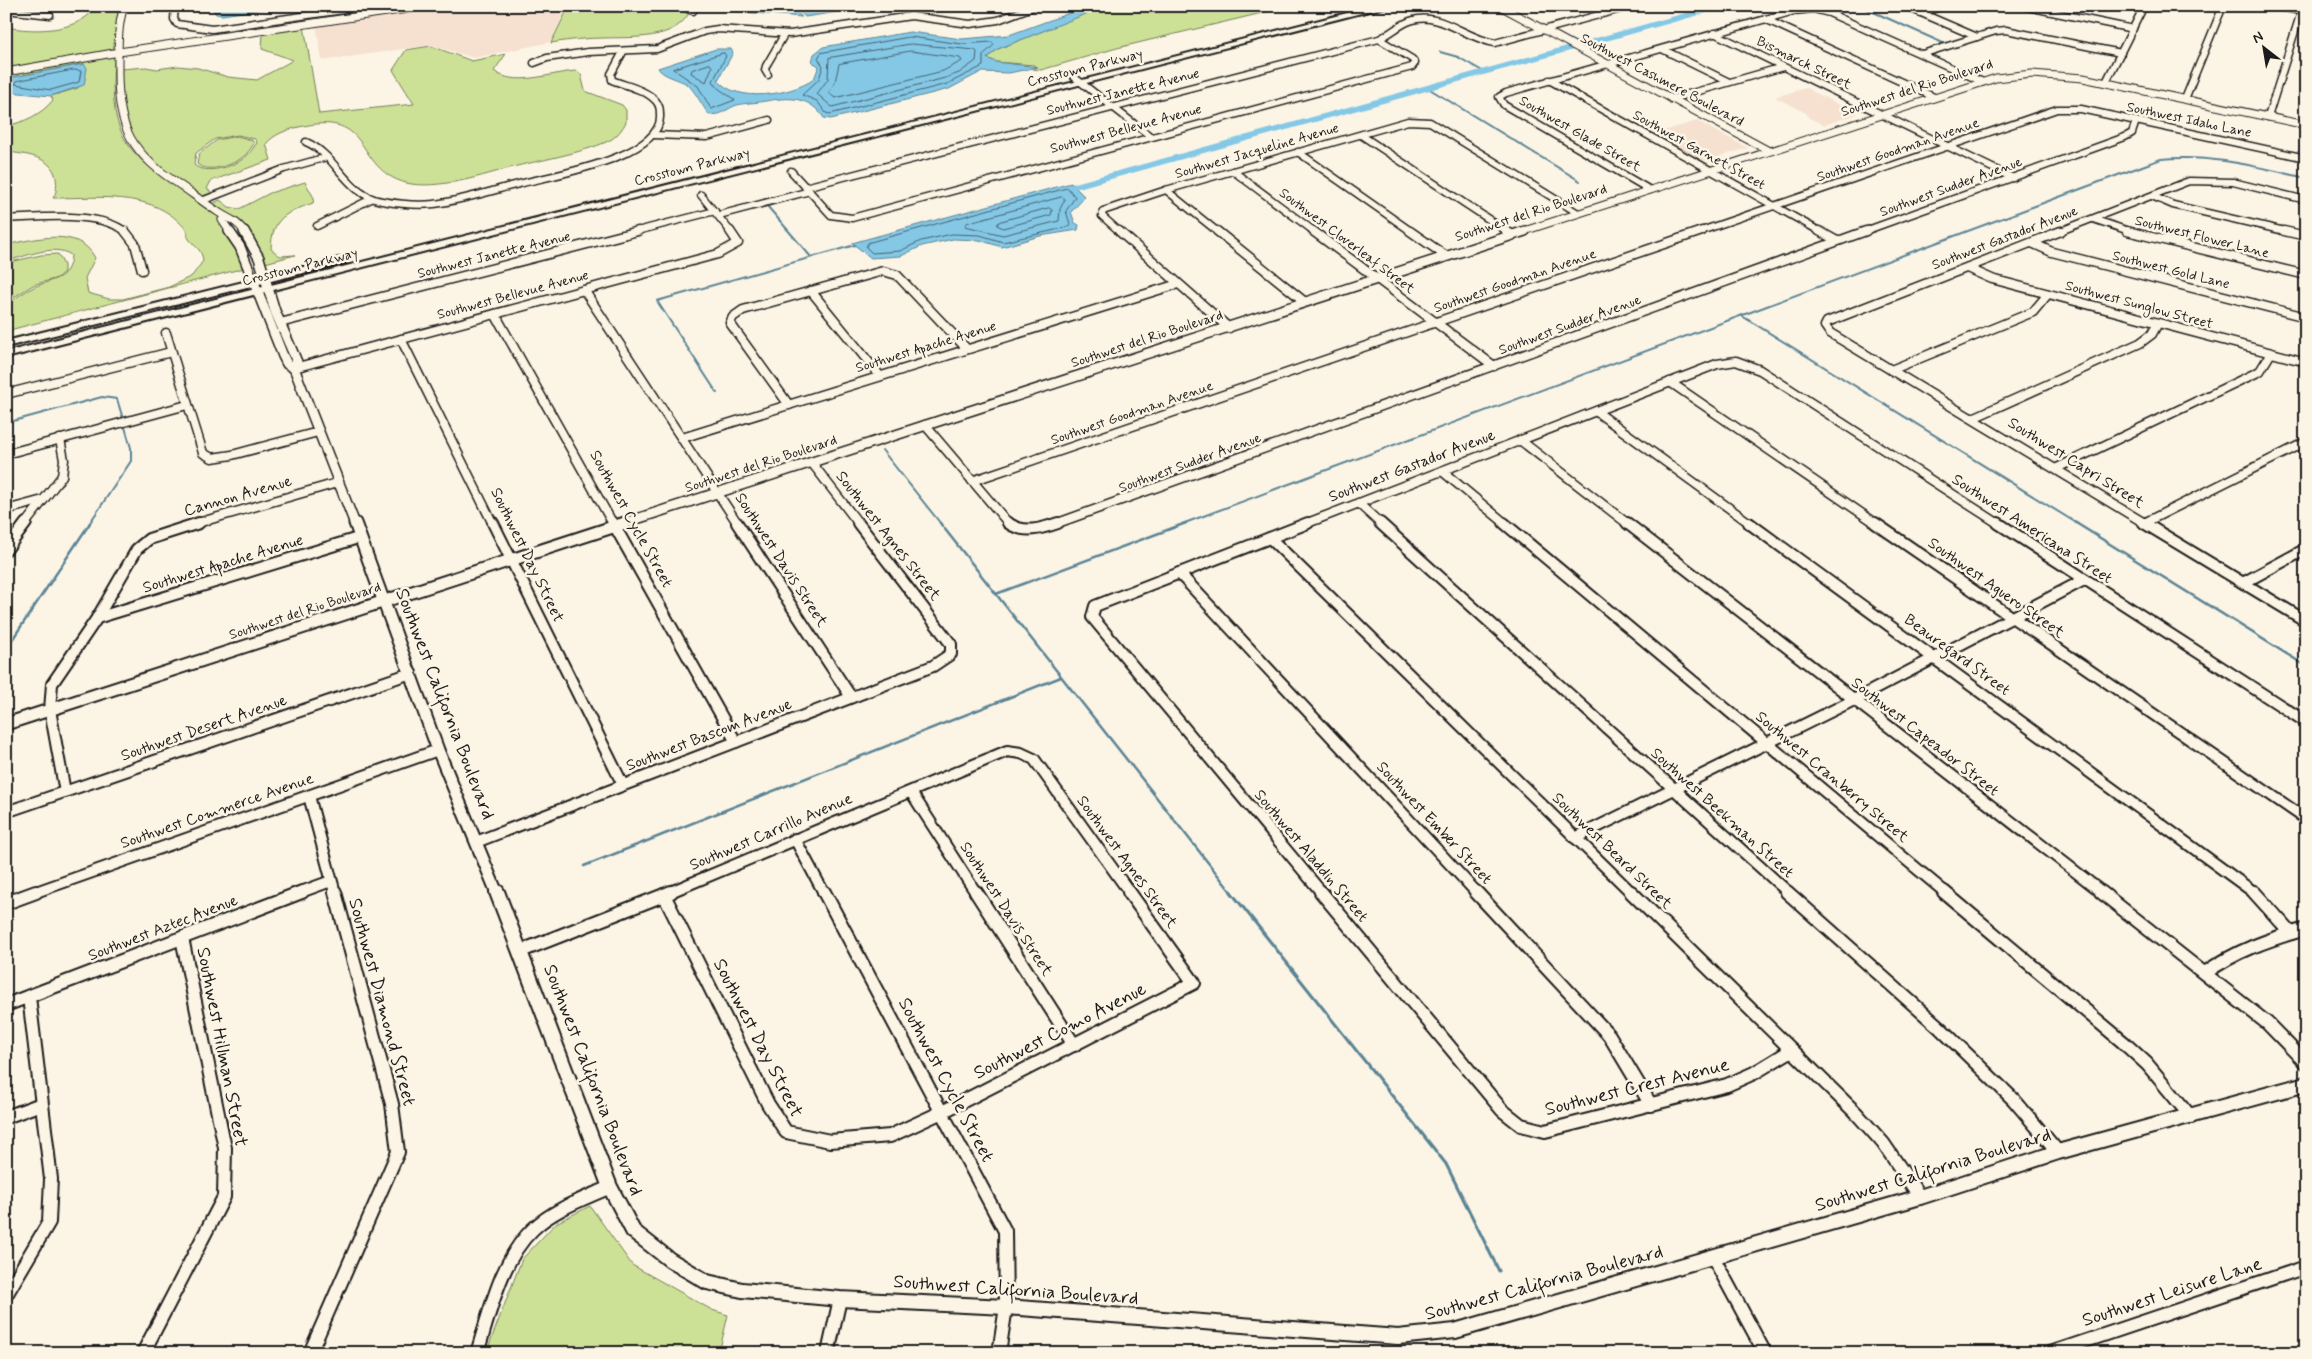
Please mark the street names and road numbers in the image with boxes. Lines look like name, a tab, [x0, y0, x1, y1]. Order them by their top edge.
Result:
street label: Southwest Cashmere Boulevard	[1577, 29, 1747, 131]
street label: Bismarck Street	[1754, 32, 1855, 94]
street label: Crosstown Parkway	[1025, 45, 1145, 91]
street label: Southwest del Rio Boulevard	[1839, 55, 1995, 121]
street label: Southwest Janette Avenue	[1045, 64, 1201, 120]
street label: Southwest Glade Street	[1516, 92, 1645, 177]
street label: Southwest Idaho Lane	[2125, 98, 2253, 142]
street label: Southwest Bellevue Avenue	[1048, 100, 1204, 158]
street label: Southwest Garnet Street	[1630, 106, 1768, 194]
street label: Southwest Goodman Avenue	[1814, 114, 1982, 186]
street label: Southwest Jacqueline Avenue	[1173, 119, 1341, 183]
street label: Crosstown Parkway	[632, 144, 752, 190]
street label: Southwest Sudder Avenue	[1877, 153, 2025, 221]
street label: Southwest del Rio Boulevard	[1453, 180, 1609, 246]
street label: Southwest Cloverleaf Street	[1276, 184, 1419, 298]
street label: Southwest Gastador Avenue	[1929, 202, 2081, 274]
street label: Southwest Flower Lane	[2133, 212, 2271, 262]
street label: Southwest Janette Avenue	[416, 227, 572, 283]
street label: Crosstown Parkway	[240, 244, 360, 290]
street label: Southwest Goodman Avenue	[1431, 245, 1599, 317]
street label: Southwest Gold Lane	[2111, 247, 2231, 293]
street label: Southwest Bellevue Avenue	[435, 266, 591, 324]
street label: Southwest Sunglow Street	[2063, 277, 2215, 334]
street label: Southwest Sudder Avenue	[1496, 291, 1644, 359]
street label: Southwest del Rio Boulevard	[1069, 306, 1225, 372]
street label: Southwest Apache Avenue	[854, 317, 999, 378]
street label: Southwest Goodman Avenue	[1048, 377, 1216, 449]
street label: Southwest Capri Street	[2004, 412, 2149, 514]
street label: Southwest Gastador Avenue	[1326, 424, 1499, 508]
street label: Southwest Sudder Avenue	[1116, 429, 1264, 497]
street label: Southwest del Rio Boulevard	[683, 431, 839, 497]
street label: Southwest Cycle Street	[584, 447, 678, 592]
street label: Southwest Agnes Street	[831, 467, 946, 606]
street label: Southwest Americana Street	[1948, 469, 2116, 589]
street label: Cannon Avenue	[182, 470, 295, 521]
street label: Southwest Day Street	[485, 484, 569, 626]
street label: Southwest Davis Street	[730, 489, 833, 632]
street label: Southwest Apache Avenue	[140, 530, 306, 599]
street label: Southwest Aguero Street	[1923, 533, 2069, 644]
street label: Southwest del Rio Boulevard	[227, 578, 383, 644]
street label: Southwest California Boulevard	[387, 585, 501, 824]
street label: Beauregard Street	[1899, 609, 2014, 701]
street label: Southwest Capeador Street	[1847, 673, 2003, 801]
street label: Southwest Desert Avenue	[118, 690, 290, 766]
street label: Southwest Bascom Avenue	[623, 693, 795, 776]
street label: Southwest Cranberry Street	[1751, 707, 1914, 848]
street label: Southwest Beekman Street	[1646, 743, 1798, 883]
street label: Southwest Ember Street	[1372, 757, 1496, 889]
street label: Southwest Commerce Avenue	[118, 768, 316, 854]
street label: Southwest Aladdin Street	[1249, 785, 1373, 927]
street label: Southwest Carrillo Avenue	[686, 788, 856, 876]
street label: Southwest Beard Street	[1547, 788, 1677, 914]
street label: Southwest Agnes Street	[1072, 791, 1183, 933]
street label: Southwest Davis Street	[955, 838, 1058, 981]
street label: Southwest Aztec Avenue	[85, 890, 241, 966]
street label: Southwest Diamond Street	[342, 895, 422, 1109]
street label: Southwest Hillman Street	[190, 945, 254, 1149]
street label: Southwest Day Street	[707, 954, 809, 1122]
street label: Southwest California Boulevard	[535, 961, 649, 1200]
street label: Southwest Como Avenue	[969, 976, 1151, 1085]
street label: Southwest Cycle Street	[892, 993, 1000, 1167]
street label: Southwest Crest Avenue	[1542, 1052, 1732, 1122]
street label: Southwest California Boulevard	[1812, 1122, 2055, 1221]
street label: Southwest California Boulevard	[1422, 1239, 1667, 1330]
street label: Southwest Leisure Lane	[2079, 1251, 2265, 1333]
street label: Southwest California Boulevard	[892, 1269, 1139, 1314]

